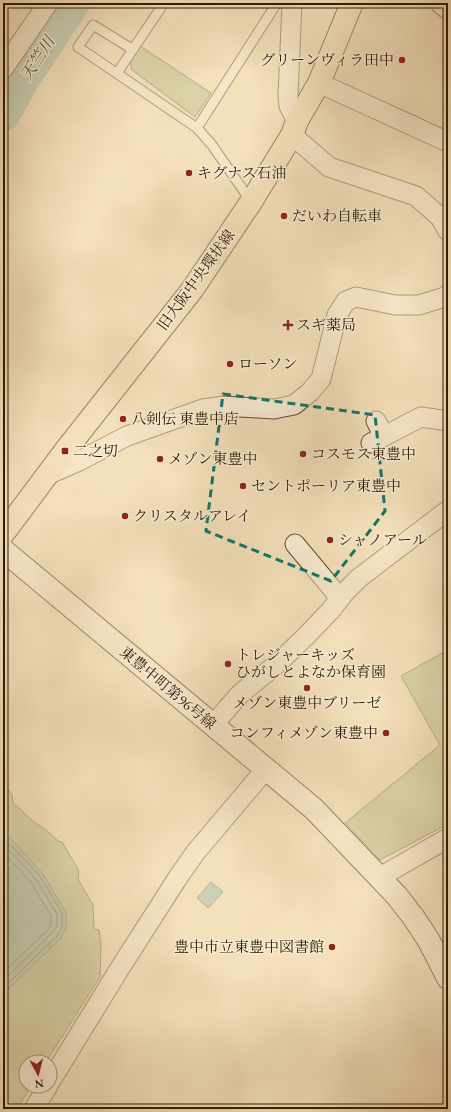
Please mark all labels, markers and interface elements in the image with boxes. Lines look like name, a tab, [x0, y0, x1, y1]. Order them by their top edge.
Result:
water label: 天竺川	[16, 31, 60, 84]
place label: グリーンヴィラ田中	[260, 50, 394, 69]
marker: グリーンヴィラ田中	[397, 55, 407, 65]
place label: キグナス石油	[197, 163, 286, 182]
marker: キグナス石油	[184, 168, 194, 178]
place label: だいわ自転車	[292, 206, 382, 225]
marker: だいわ自転車	[279, 211, 289, 221]
street label: 旧大阪中央環状線	[153, 226, 239, 334]
place label: スギ薬局	[296, 315, 356, 334]
marker: スギ薬局	[283, 320, 293, 330]
place label: ローソン	[238, 354, 297, 373]
marker: ローソン	[225, 359, 235, 369]
place label: 八剣伝 東豊中店	[131, 409, 239, 428]
marker: 八剣伝 東豊中店	[118, 414, 128, 424]
place label: 二之切	[73, 441, 118, 460]
place label: コスモス東豊中	[311, 444, 416, 463]
marker: 二之切	[60, 446, 70, 456]
place label: メゾン東豊中	[168, 449, 258, 468]
marker: コスモス東豊中	[298, 449, 308, 459]
marker: メゾン東豊中	[155, 454, 165, 464]
place label: セントポーリア東豊中	[251, 476, 401, 495]
marker: セントポーリア東豊中	[238, 481, 248, 491]
place label: クリスタルアレイ	[133, 506, 251, 525]
marker: クリスタルアレイ	[120, 511, 130, 521]
place label: シャノアール	[338, 530, 427, 549]
marker: シャノアール	[325, 535, 335, 545]
street label: 東豊中町第96号線	[116, 642, 220, 733]
place label: トレジャーキッズ ひがしとよなか保育園	[236, 645, 386, 681]
marker: トレジャーキッズ ひがしとよなか保育園	[223, 659, 233, 669]
marker: メゾン東豊中ブリーゼ	[302, 683, 312, 693]
place label: メゾン東豊中ブリーゼ	[233, 693, 381, 712]
place label: コンフィメゾン東豊中	[230, 723, 378, 742]
marker: コンフィメゾン東豊中	[381, 728, 391, 738]
place label: 豊中市立東豊中図書館	[174, 937, 324, 956]
marker: 豊中市立東豊中図書館	[327, 942, 337, 952]
north arrow	[18, 1054, 58, 1094]
text: N	[34, 1076, 44, 1091]

